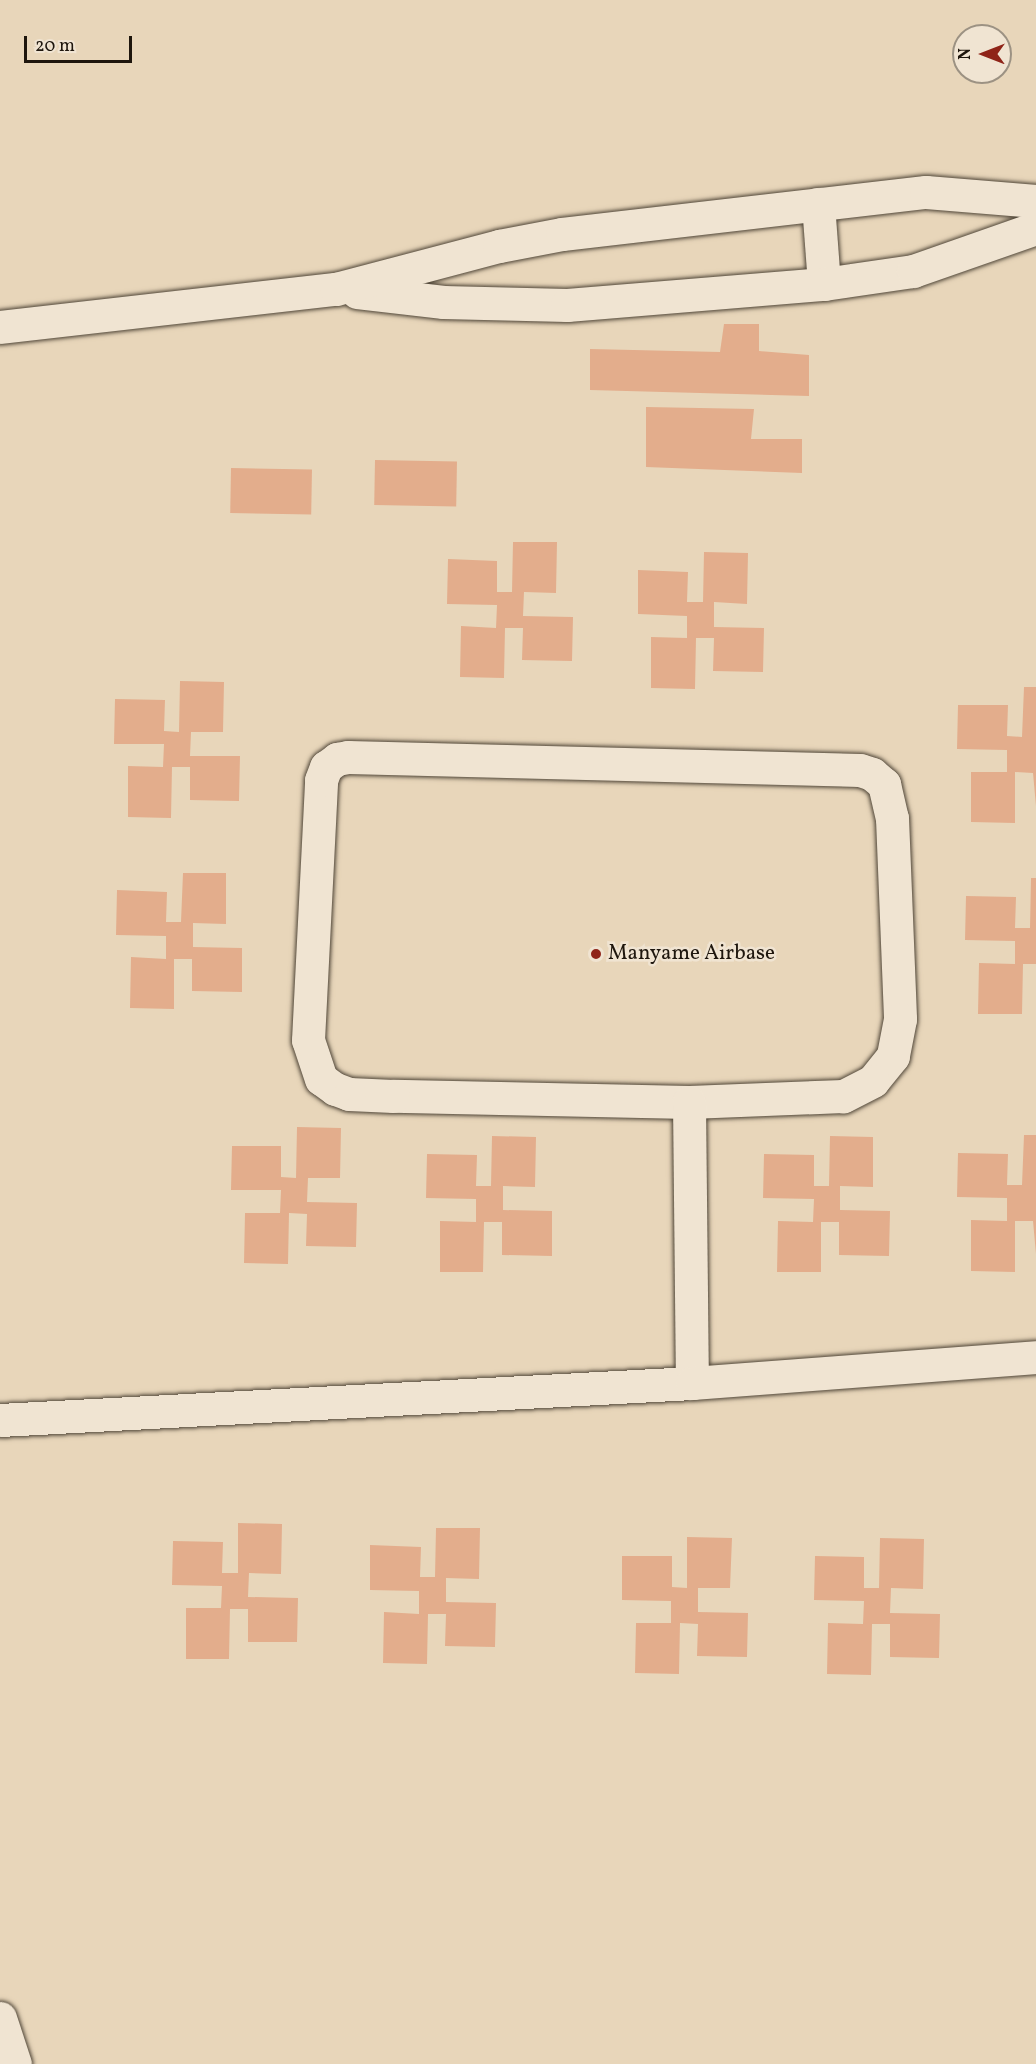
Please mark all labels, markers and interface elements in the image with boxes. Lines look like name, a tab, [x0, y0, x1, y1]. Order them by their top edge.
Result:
scale bar	[27, 24, 135, 62]
north arrow	[952, 24, 1012, 84]
text: 20 m	[35, 34, 75, 59]
text: N	[955, 48, 977, 60]
place label: Manyame Airbase	[608, 941, 775, 967]
marker: Manyame Airbase	[589, 947, 603, 961]

